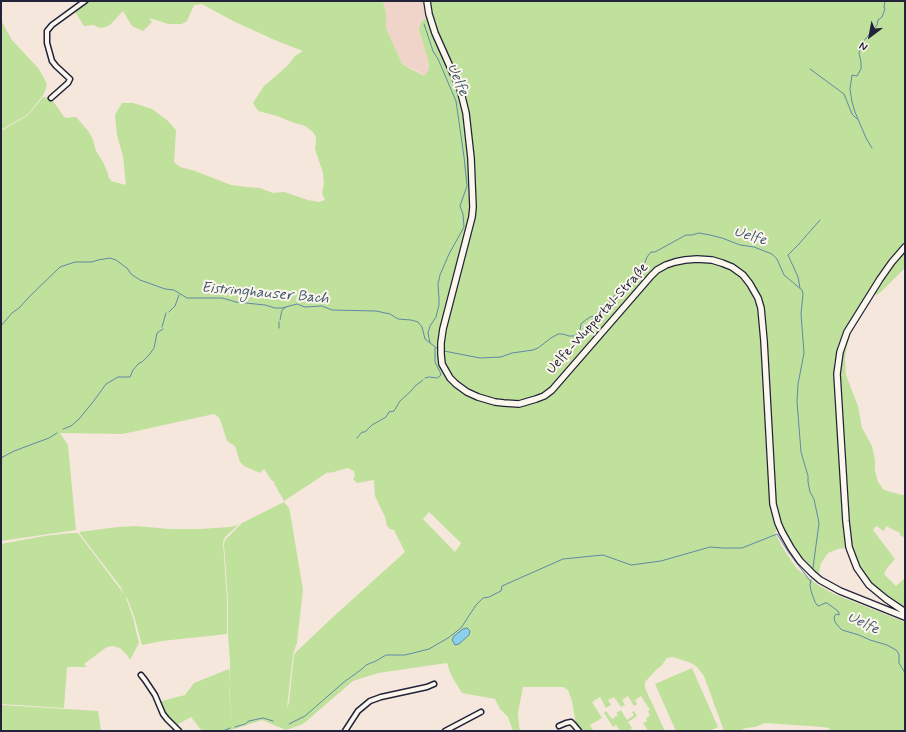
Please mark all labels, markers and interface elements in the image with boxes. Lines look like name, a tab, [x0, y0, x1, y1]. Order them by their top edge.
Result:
north arrow	[850, 16, 890, 56]
text: N	[857, 38, 870, 54]
water label: Uelfe	[442, 61, 472, 99]
water label: Uelfe	[731, 223, 769, 251]
street label: Uelfe-Wuppertal-Straße	[543, 260, 653, 378]
water label: Eistringhauser Bach	[200, 279, 330, 309]
water label: Uelfe	[844, 609, 882, 639]

